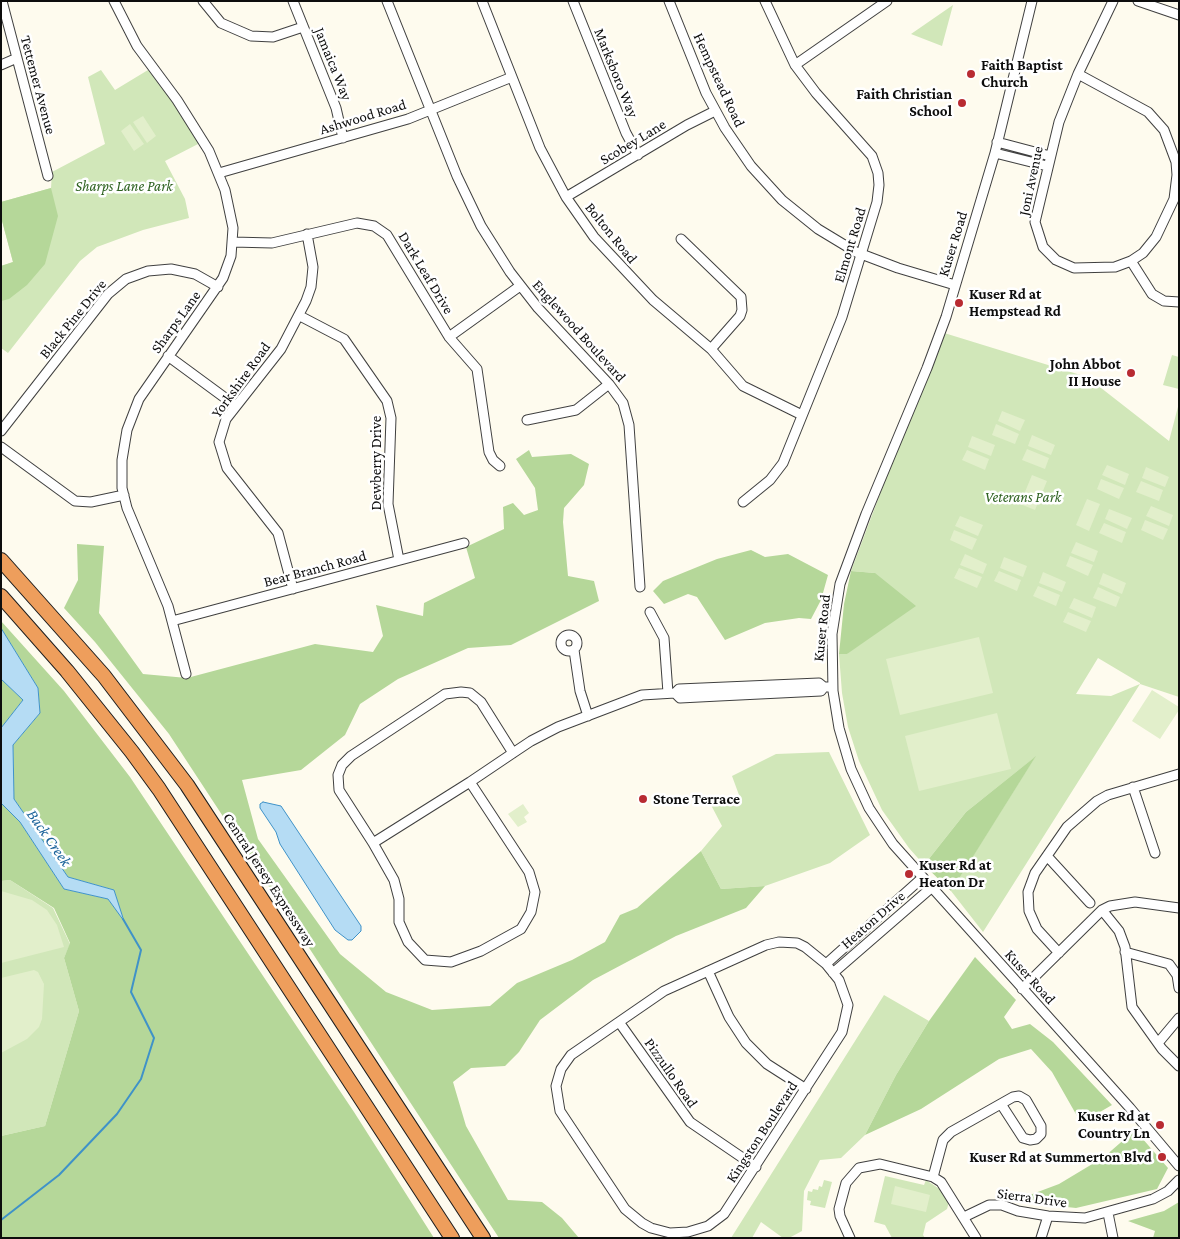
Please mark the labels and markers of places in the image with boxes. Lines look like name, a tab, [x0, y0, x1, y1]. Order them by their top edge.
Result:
place label: Faith Baptist Church	[981, 56, 1063, 91]
marker: Faith Baptist Church	[965, 68, 977, 80]
place label: Faith Christian School	[856, 85, 952, 120]
marker: Faith Christian School	[956, 97, 968, 109]
place label: Kuser Rd at Hempstead Rd	[969, 285, 1061, 320]
marker: Kuser Rd at Hempstead Rd	[953, 297, 965, 309]
place label: John Abbot II House	[1050, 355, 1121, 390]
marker: John Abbot II House	[1125, 367, 1137, 379]
place label: Stone Terrace	[653, 790, 740, 808]
marker: Stone Terrace	[637, 793, 649, 805]
place label: Kuser Rd at Heaton Dr	[919, 856, 991, 891]
marker: Kuser Rd at Heaton Dr	[903, 868, 915, 880]
place label: Kuser Rd at Country Ln	[1078, 1107, 1150, 1142]
marker: Kuser Rd at Country Ln	[1154, 1119, 1166, 1131]
place label: Kuser Rd at Summerton Blvd	[969, 1148, 1152, 1166]
marker: Kuser Rd at Summerton Blvd	[1156, 1151, 1168, 1163]

